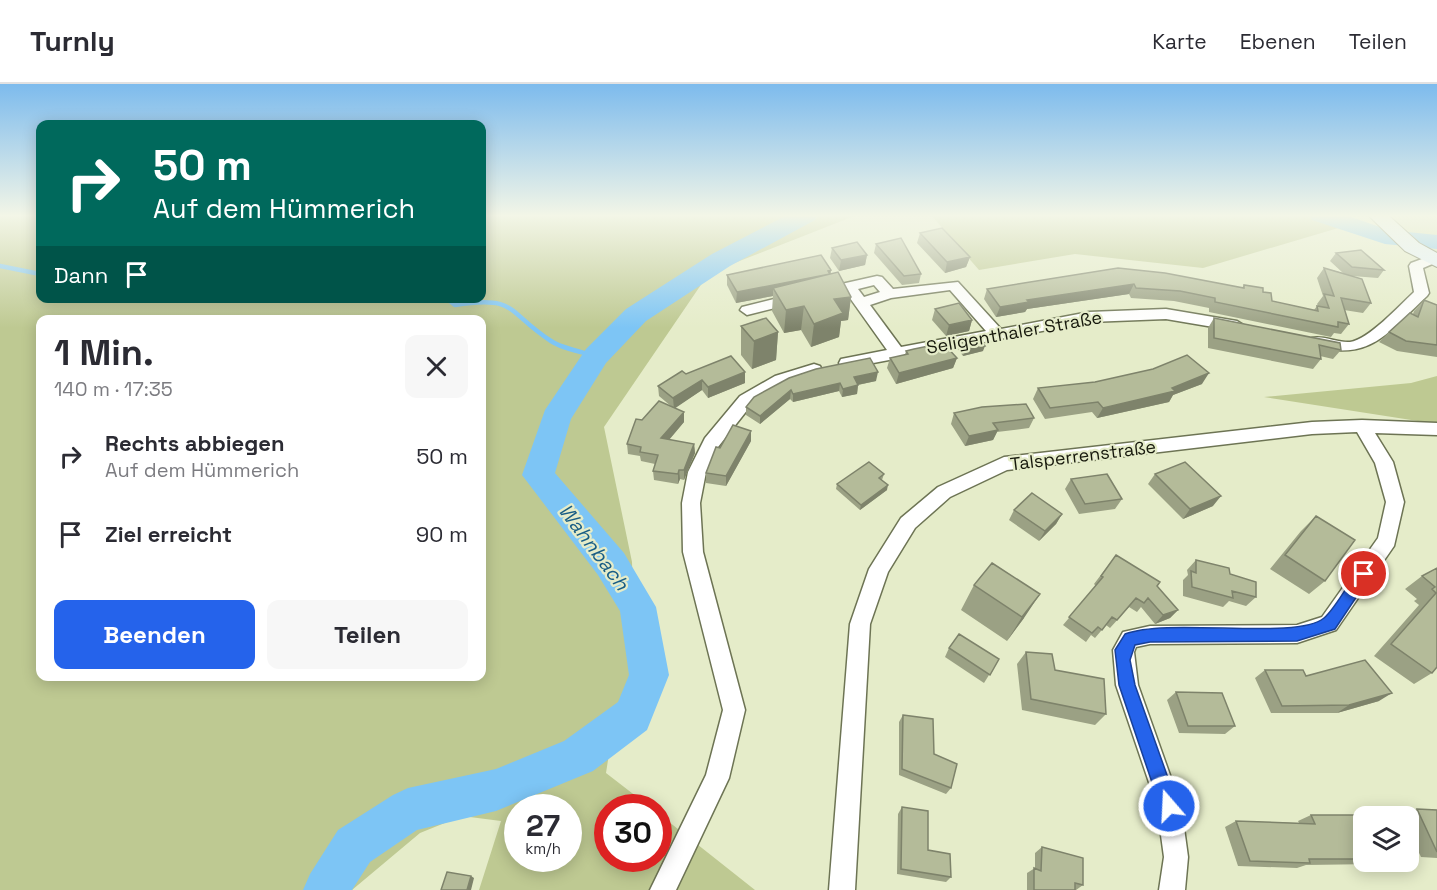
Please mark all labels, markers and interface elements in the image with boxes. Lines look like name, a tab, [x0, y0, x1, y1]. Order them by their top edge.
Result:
text: Turnly	[30, 23, 115, 59]
text: Karte	[1152, 28, 1207, 55]
text: Ebenen	[1240, 28, 1316, 55]
text: Teilen	[1349, 28, 1407, 55]
text: 50 m	[153, 139, 252, 192]
icon: right	[54, 144, 132, 222]
text: Auf dem Hümmerich	[153, 191, 415, 226]
icon: arrive	[120, 258, 153, 291]
text: Dann	[54, 261, 108, 289]
street label: Seligenthaler Straße	[924, 305, 1104, 359]
text: 1 Min.	[54, 330, 154, 376]
button: close	[405, 335, 468, 398]
text: 140 m · 17:35	[54, 376, 173, 402]
text: Rechts abbiegen	[105, 429, 285, 457]
street label: Talsperrenstraße	[1009, 435, 1157, 475]
icon: right	[54, 440, 87, 473]
text: 50 m	[416, 442, 468, 470]
text: Auf dem Hümmerich	[105, 457, 299, 483]
water label: Wahnbach	[553, 499, 635, 596]
icon: arrive	[54, 518, 87, 551]
text: Ziel erreicht	[105, 520, 232, 548]
text: 90 m	[416, 520, 468, 548]
pin	[1338, 548, 1389, 599]
icon: arrive	[1347, 557, 1380, 590]
button: Beenden	[54, 600, 255, 669]
button: Teilen	[267, 600, 468, 669]
position arrow	[1137, 774, 1201, 838]
speed limit sign: 30	[594, 794, 672, 872]
text: 27	[526, 806, 560, 845]
map controls	[1353, 806, 1419, 872]
button: layers	[1353, 806, 1419, 872]
text: km/h	[525, 839, 561, 858]

